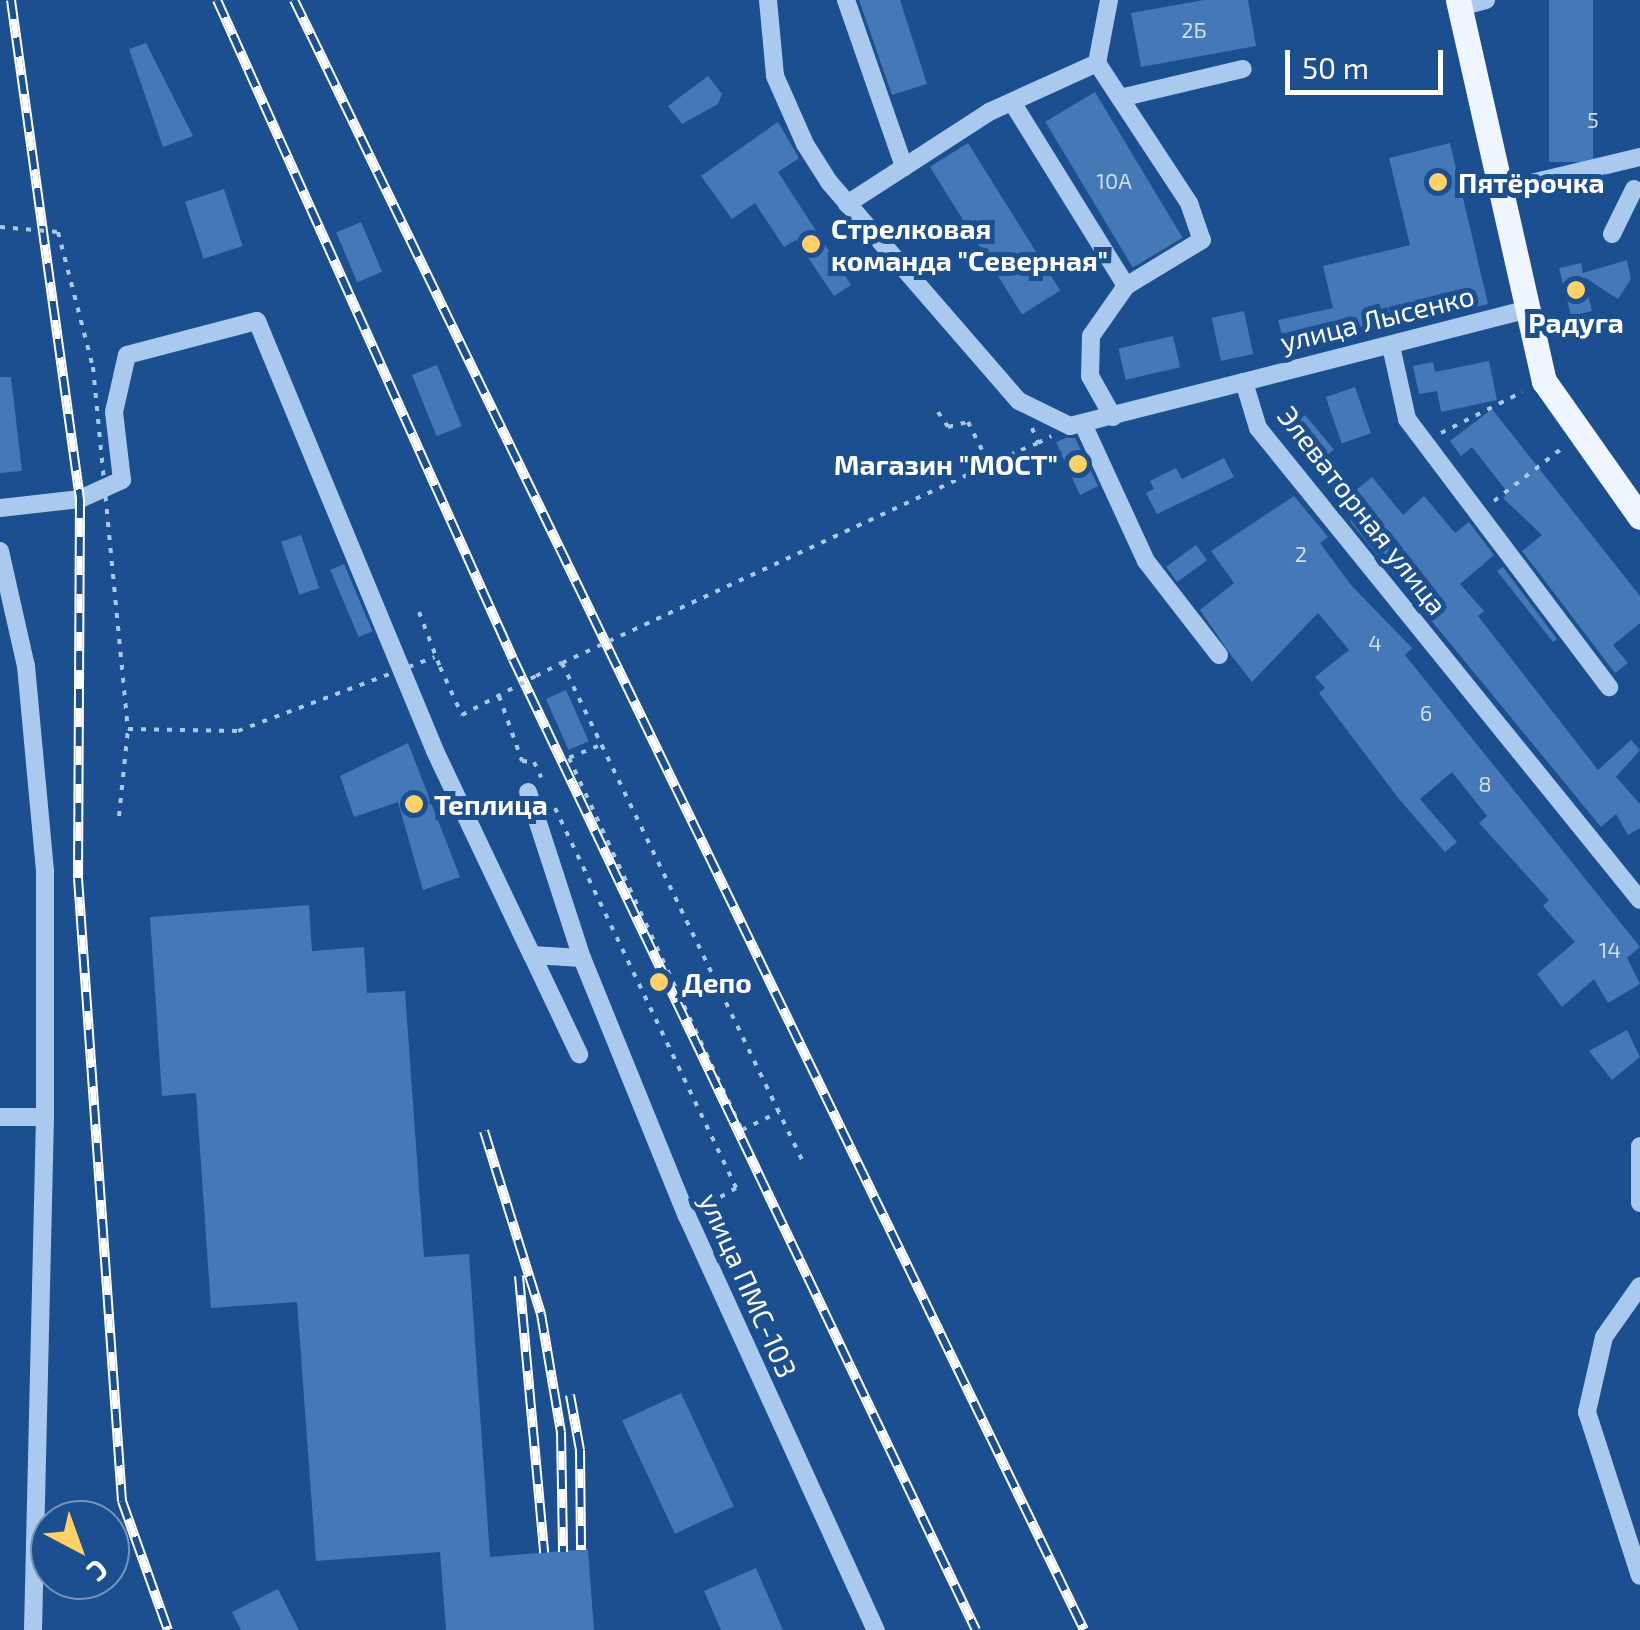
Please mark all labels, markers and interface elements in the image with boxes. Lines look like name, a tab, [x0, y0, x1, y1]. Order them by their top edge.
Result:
house number: 2Б	[1181, 17, 1207, 43]
scale bar	[1290, 30, 1448, 92]
text: 50 m	[1302, 49, 1369, 85]
house number: 5	[1587, 107, 1599, 133]
place label: Пятёрочка	[1458, 165, 1605, 199]
house number: 10А	[1096, 168, 1132, 194]
marker: Пятёрочка	[1427, 171, 1449, 193]
place label: Стрелковая команда "Северная"	[831, 211, 1108, 277]
marker: Стрелковая команда "Северная"	[800, 233, 822, 255]
street label: улица Лысенко	[1277, 278, 1477, 358]
marker: Радуга	[1565, 279, 1587, 301]
place label: Радуга	[1528, 305, 1624, 339]
street label: Элеваторная улица	[1271, 399, 1455, 621]
place label: Магазин "МОСТ"	[833, 447, 1058, 481]
marker: Магазин "МОСТ"	[1067, 453, 1089, 475]
house number: 2	[1295, 541, 1307, 567]
house number: 4	[1368, 630, 1382, 656]
house number: 6	[1420, 700, 1432, 726]
house number: 8	[1478, 771, 1492, 797]
place label: Теплица	[434, 787, 548, 821]
marker: Теплица	[403, 793, 425, 815]
house number: 14	[1599, 937, 1621, 963]
place label: Депо	[682, 965, 752, 999]
marker: Депо	[646, 969, 672, 995]
street label: улица ПМС-103	[693, 1187, 805, 1383]
north arrow	[30, 1500, 130, 1600]
text: С	[81, 1553, 116, 1589]

